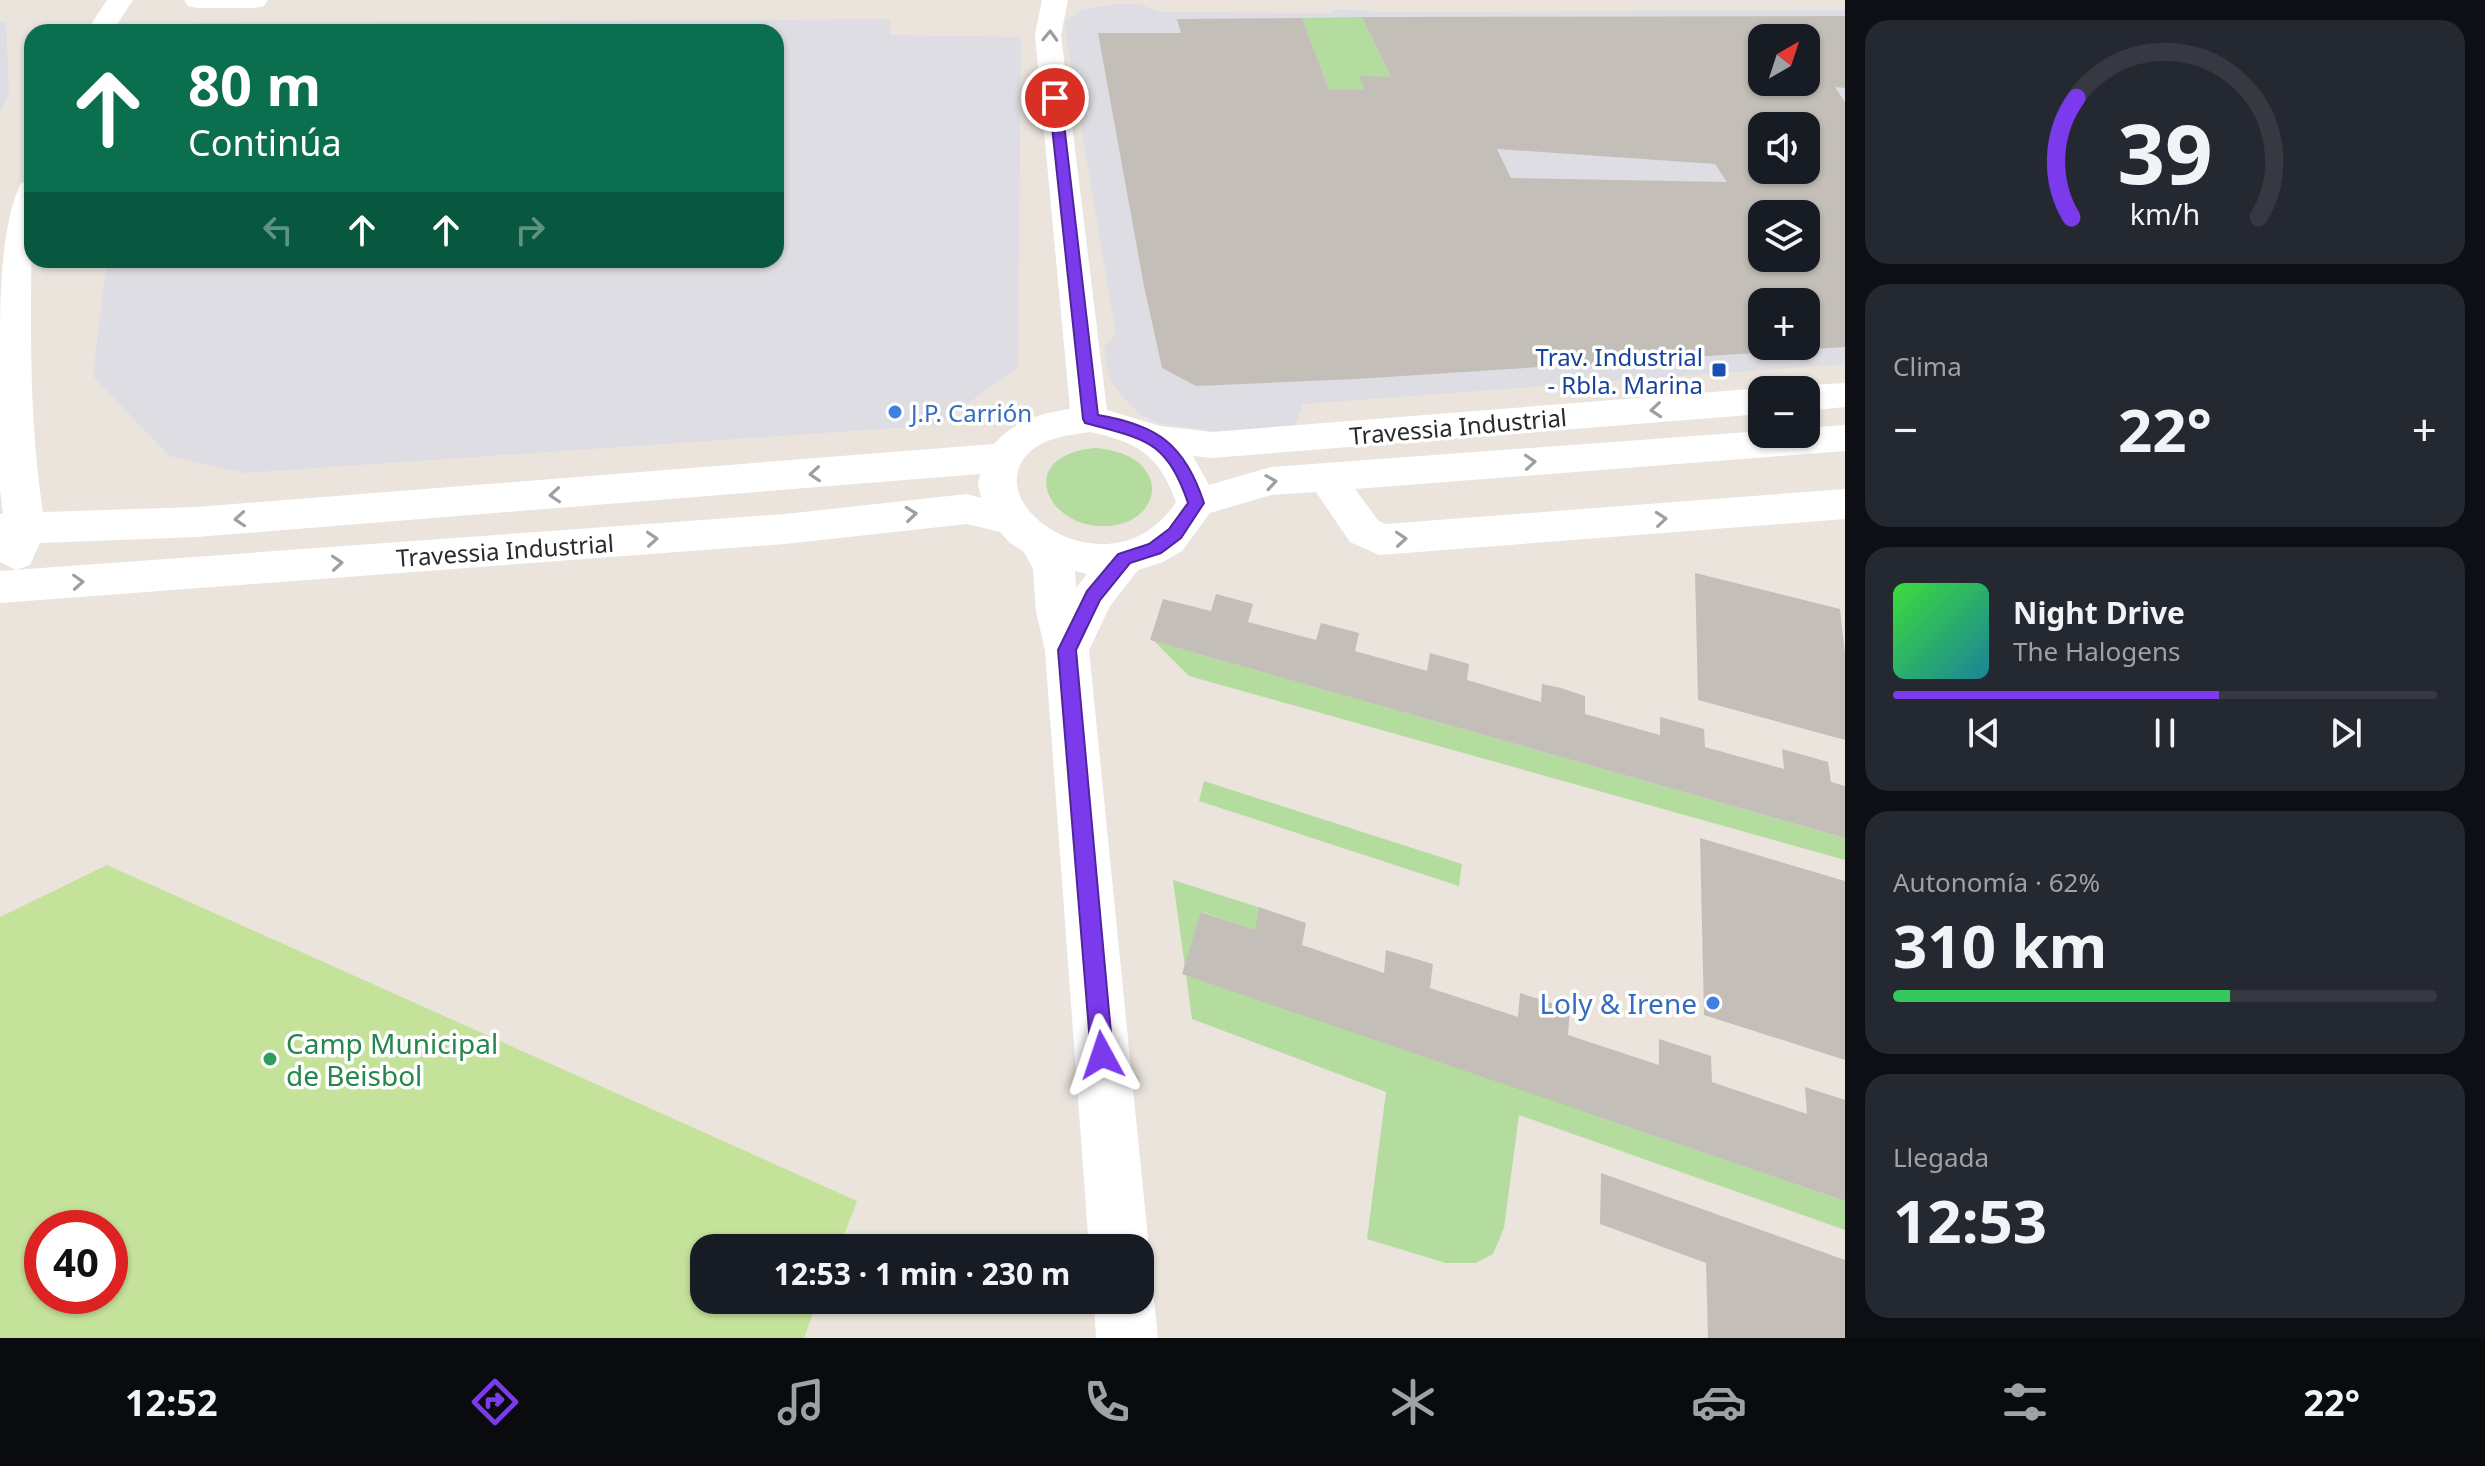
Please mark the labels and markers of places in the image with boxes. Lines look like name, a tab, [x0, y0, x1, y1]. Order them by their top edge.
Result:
pin	[1021, 64, 1089, 132]
place label: Trav. Industrial - Rbla. Marina	[1536, 340, 1703, 401]
marker: Trav. Industrial - Rbla. Marina	[1710, 361, 1728, 379]
place label: J.P. Carrión	[909, 396, 1032, 429]
marker: J.P. Carrión	[886, 403, 904, 421]
place label: Loly & Irene	[1539, 984, 1697, 1022]
marker: Loly & Irene	[1704, 994, 1722, 1012]
place label: Camp Municipal de Beisbol	[286, 1024, 498, 1094]
marker: Camp Municipal de Beisbol	[261, 1050, 279, 1068]

